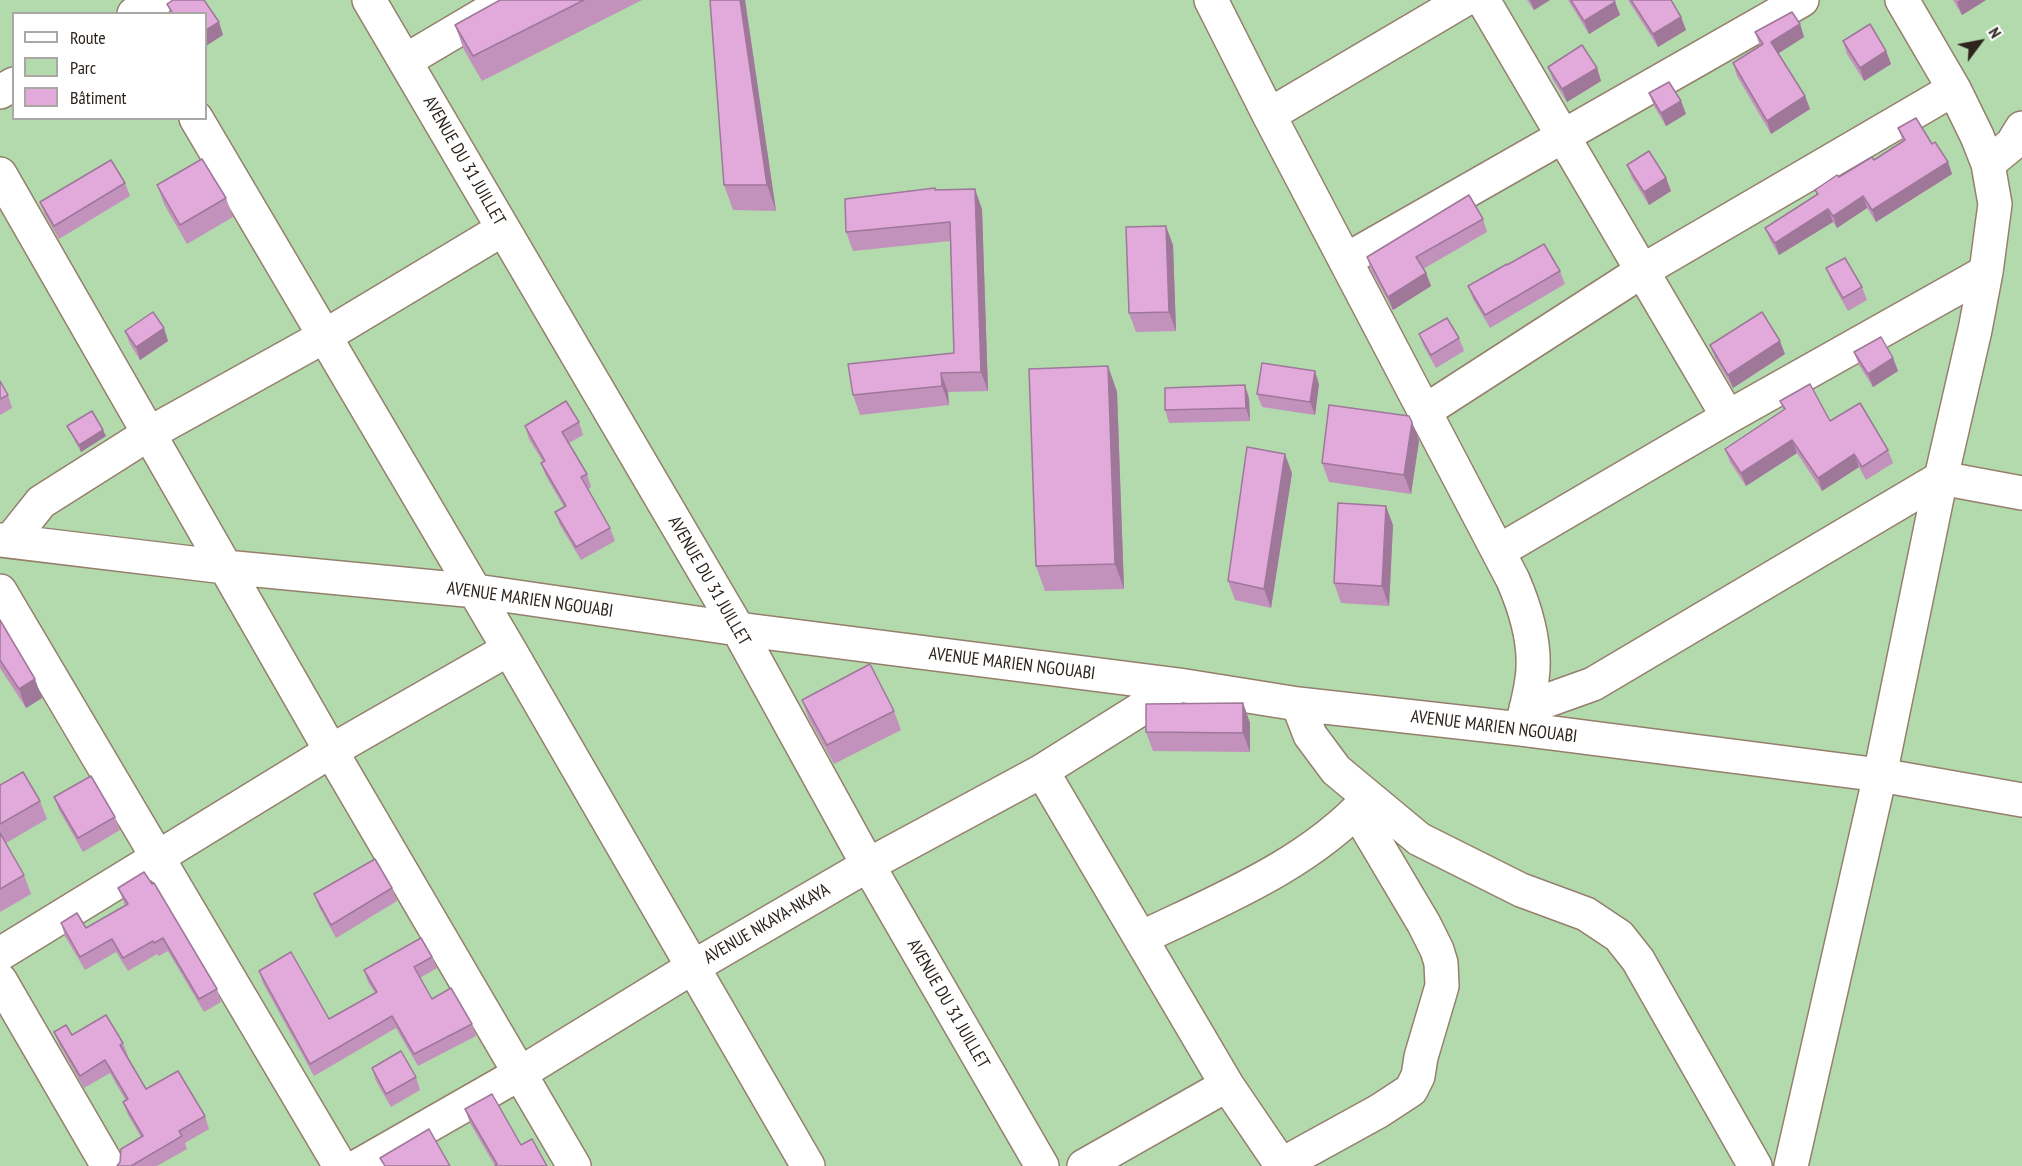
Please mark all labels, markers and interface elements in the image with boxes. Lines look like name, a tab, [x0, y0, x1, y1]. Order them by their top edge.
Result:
legend	[12, 12, 207, 120]
north arrow	[1950, 12, 2010, 72]
text: N	[1984, 23, 2006, 41]
text: Route	[70, 26, 106, 49]
text: Parc	[70, 56, 96, 79]
text: Bâtiment	[70, 86, 127, 109]
street label: AVENUE DU 31 JUILLET	[418, 92, 510, 230]
street label: AVENUE DU 31 JUILLET	[663, 512, 755, 650]
street label: AVENUE MARIEN NGOUABI	[446, 578, 614, 622]
street label: AVENUE MARIEN NGOUABI	[928, 643, 1096, 685]
street label: AVENUE MARIEN NGOUABI	[1410, 706, 1578, 748]
street label: AVENUE NKAYA-NKAYA	[700, 879, 834, 969]
street label: AVENUE DU 31 JUILLET	[902, 935, 994, 1073]

